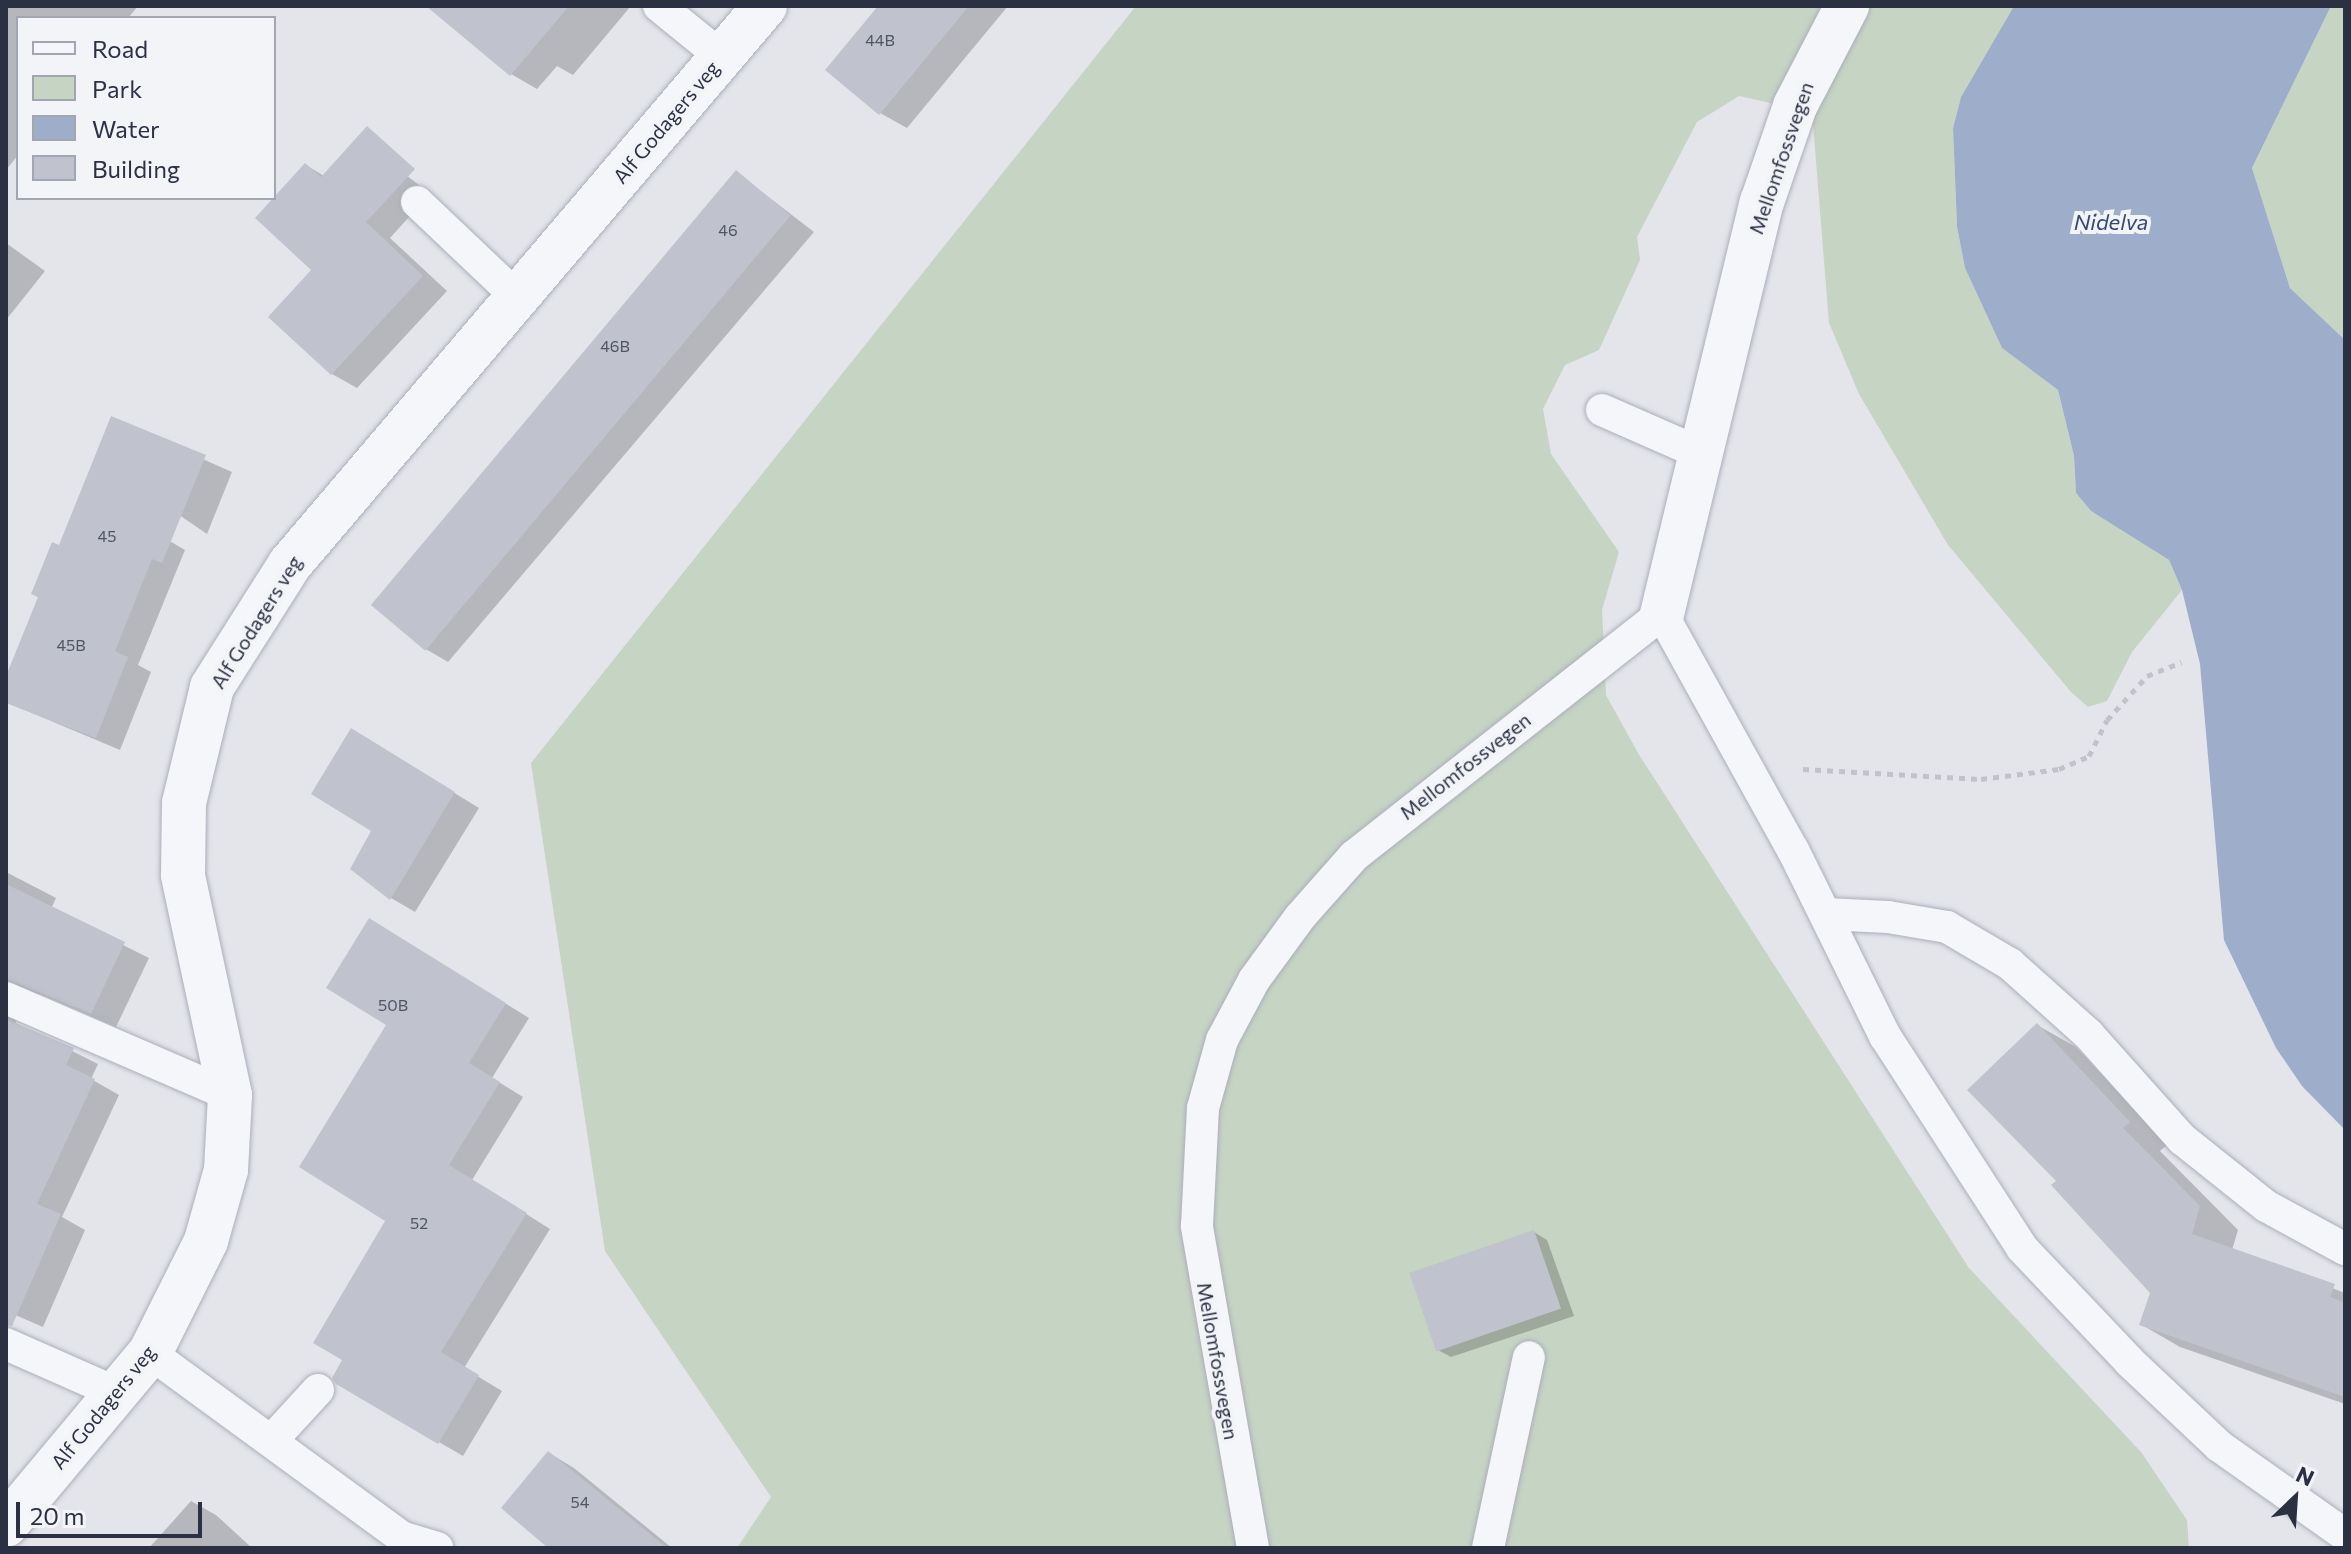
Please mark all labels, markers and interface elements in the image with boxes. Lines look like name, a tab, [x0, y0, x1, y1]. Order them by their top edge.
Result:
legend	[16, 16, 276, 200]
house number: 44B	[865, 30, 895, 50]
text: Road	[92, 34, 148, 63]
street label: Alf Godagers veg	[608, 56, 724, 188]
text: Park	[92, 74, 142, 103]
street label: Mellomfossvegen	[1744, 79, 1818, 237]
text: Water	[92, 114, 160, 143]
text: Building	[92, 154, 180, 183]
water label: Nidelva	[2074, 209, 2148, 235]
house number: 46	[718, 220, 738, 240]
house number: 46B	[600, 336, 630, 356]
house number: 45	[98, 526, 116, 546]
street label: Alf Godagers veg	[205, 551, 307, 693]
house number: 45B	[56, 635, 86, 655]
street label: Mellomfossvegen	[1395, 707, 1535, 825]
house number: 50B	[378, 995, 408, 1015]
house number: 52	[410, 1213, 428, 1233]
street label: Mellomfossvegen	[1192, 1280, 1244, 1442]
street label: Alf Godagers veg	[46, 1340, 160, 1474]
north arrow	[2255, 1458, 2335, 1538]
text: N	[2292, 1460, 2319, 1492]
scale bar	[20, 1486, 206, 1536]
house number: 54	[571, 1492, 589, 1512]
text: 20 m	[30, 1501, 84, 1530]

